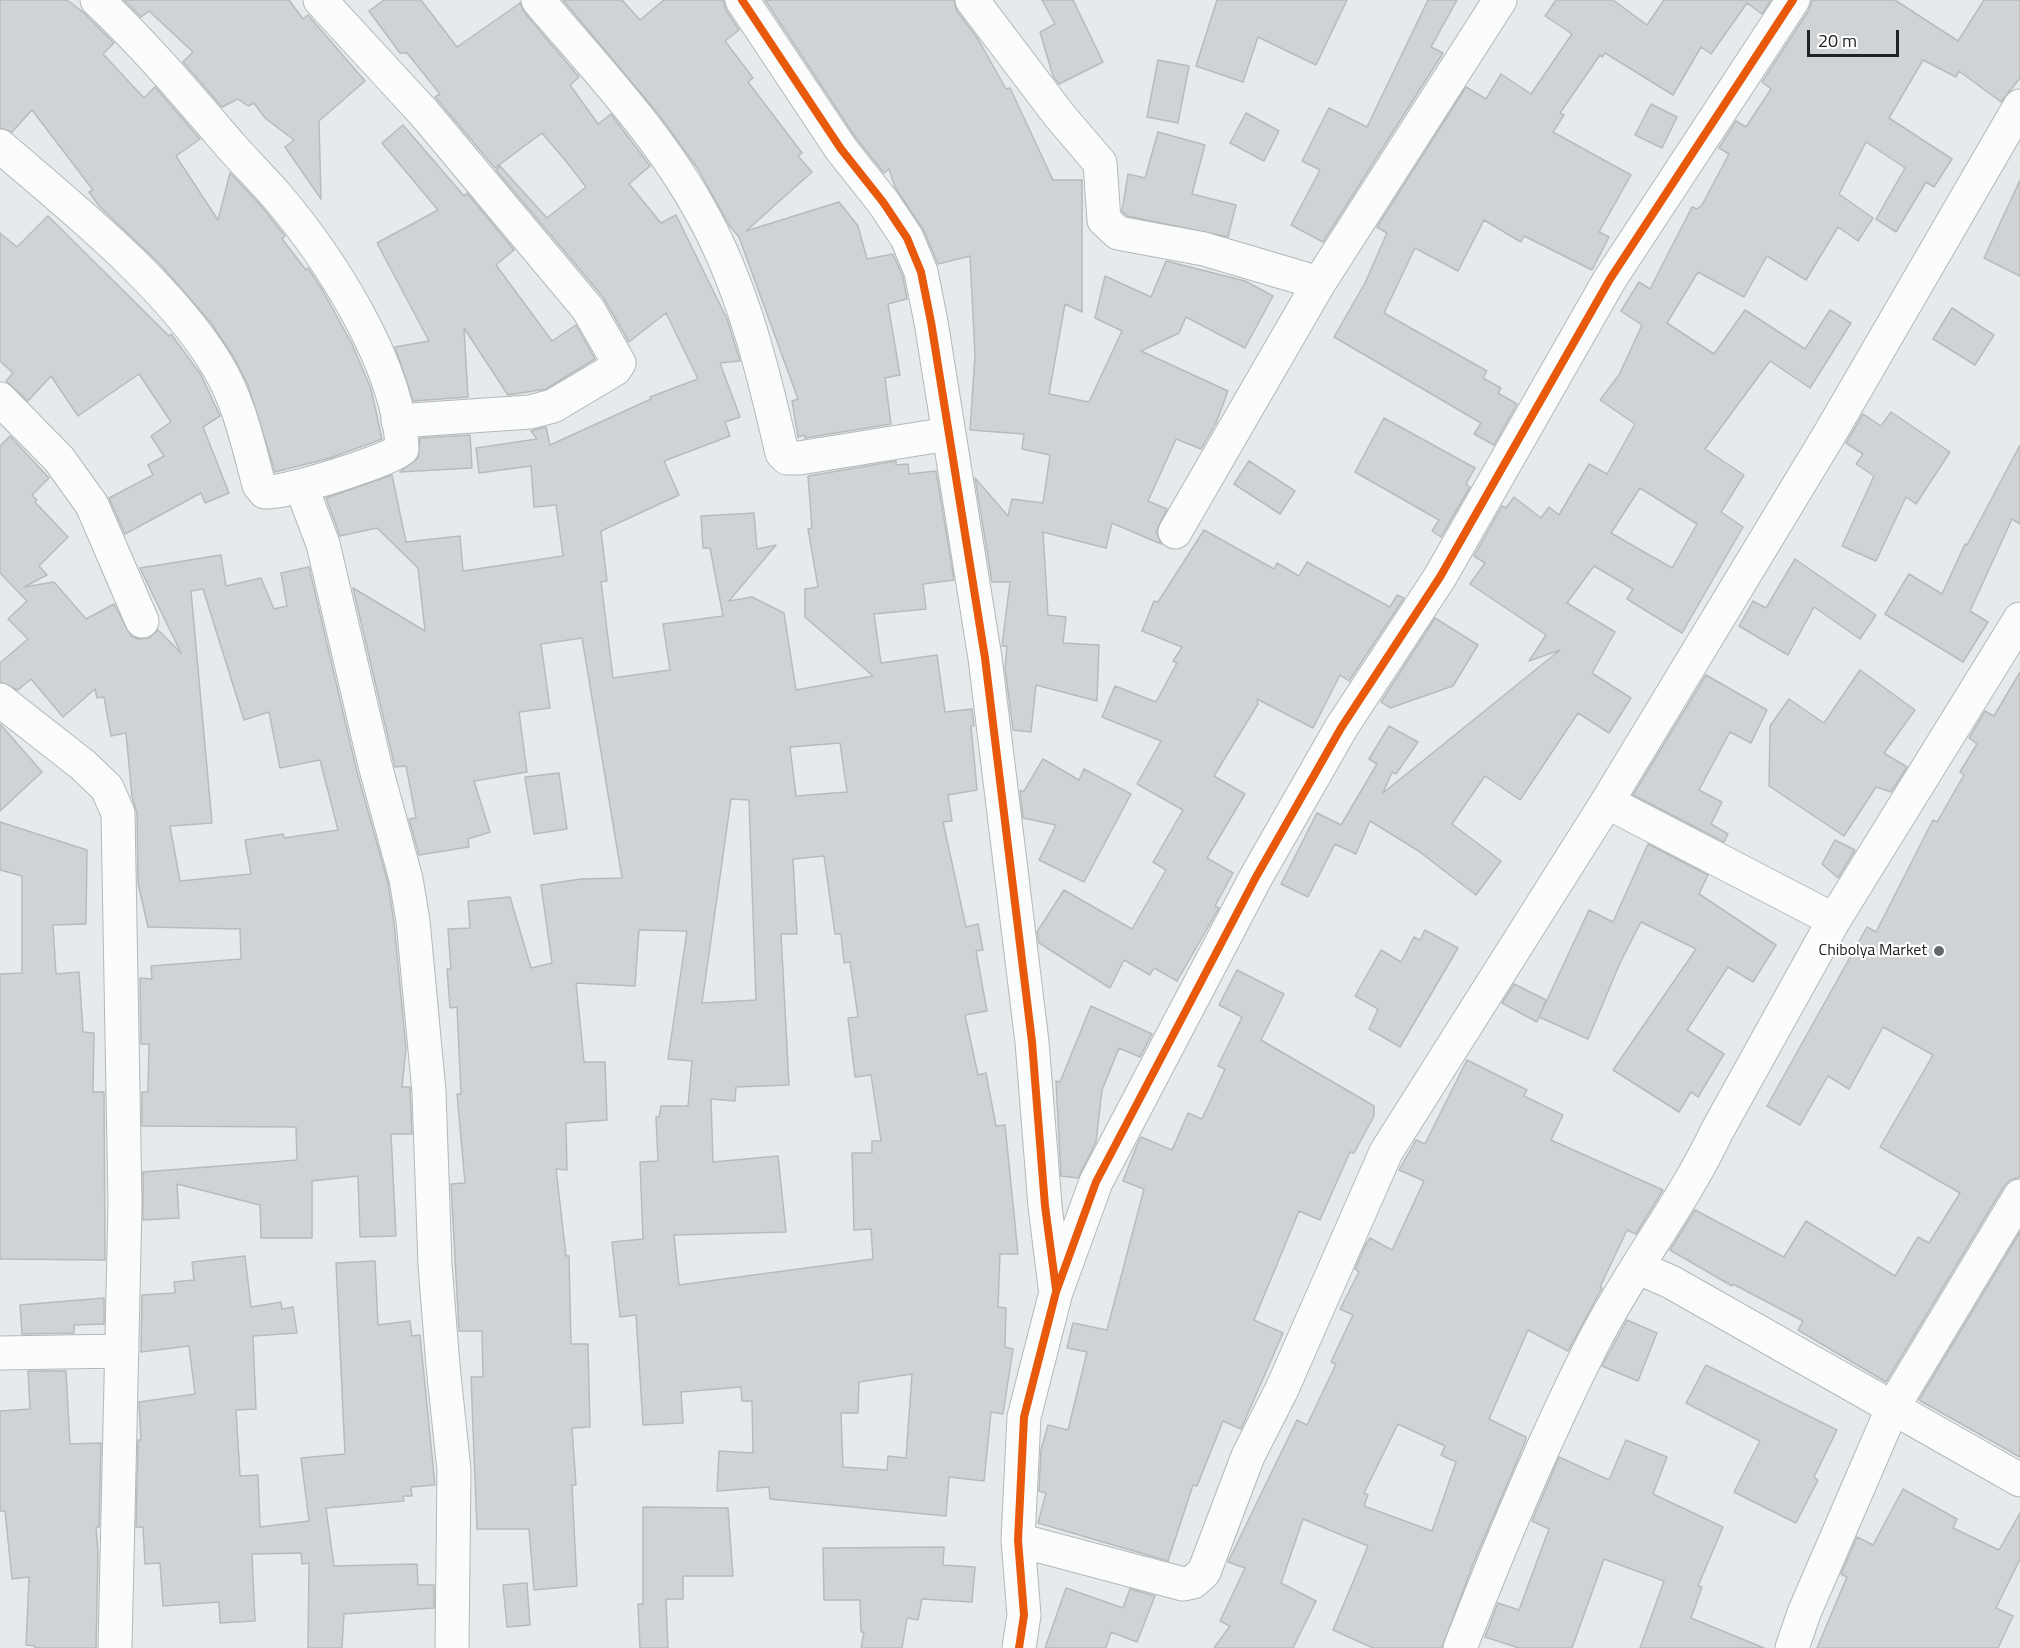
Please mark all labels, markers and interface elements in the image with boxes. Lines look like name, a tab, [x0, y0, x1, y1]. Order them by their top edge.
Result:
scale bar	[1810, 18, 1902, 56]
text: 20 m	[1818, 27, 1857, 54]
place label: Chibolya Market	[1818, 941, 1927, 961]
marker: Chibolya Market	[1932, 944, 1946, 958]

